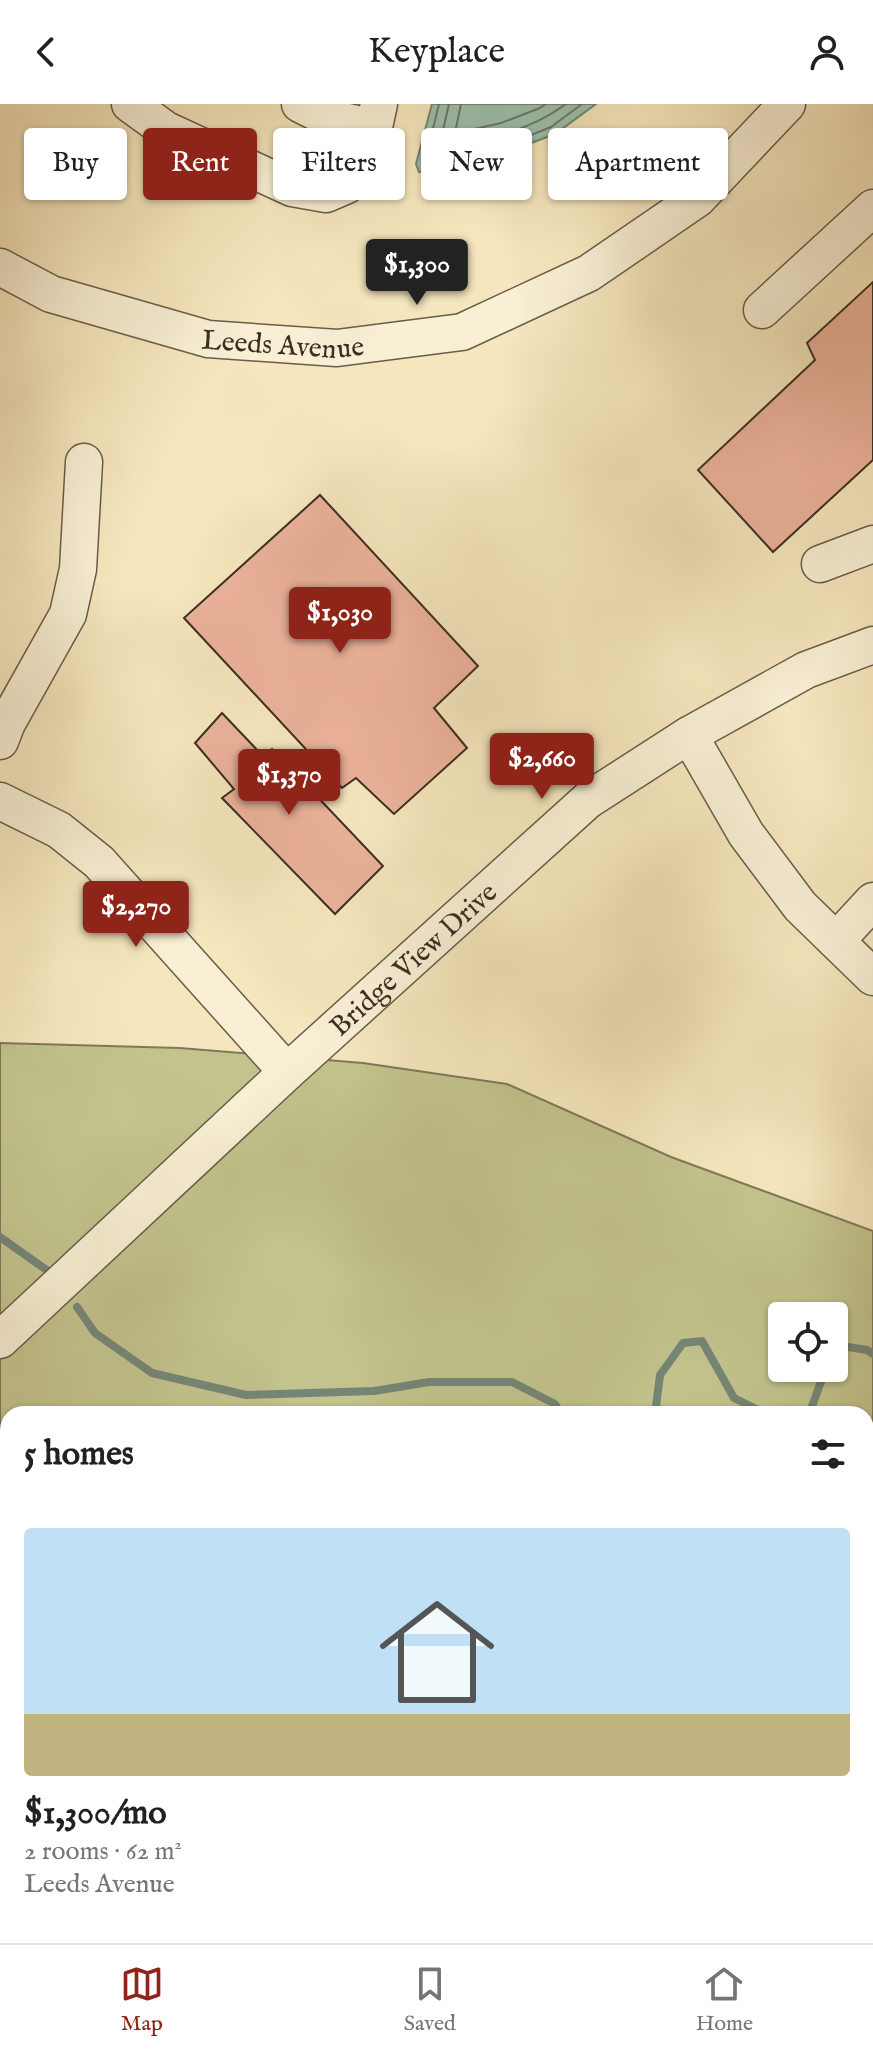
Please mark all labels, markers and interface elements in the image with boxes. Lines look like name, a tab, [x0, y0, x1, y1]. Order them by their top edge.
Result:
text: Keyplace	[368, 29, 505, 75]
icon: back	[24, 30, 68, 74]
icon: person	[805, 30, 849, 74]
chip: Buy	[24, 128, 127, 200]
chip: Rent	[143, 128, 257, 200]
chip: Filters	[273, 128, 405, 200]
chip: New	[421, 128, 532, 200]
chip: Apartment	[548, 128, 728, 200]
pin: $1,300	[352, 239, 482, 307]
text: $1,300	[384, 248, 450, 281]
street label: Leeds Avenue	[200, 324, 366, 368]
pin: $1,030	[275, 587, 405, 655]
text: $1,030	[307, 596, 373, 629]
pin: $2,660	[477, 733, 607, 801]
text: $2,660	[508, 742, 576, 775]
pin: $1,370	[224, 749, 354, 817]
text: $1,370	[256, 758, 322, 791]
street label: Bridge View Drive	[323, 876, 505, 1045]
pin: $2,270	[71, 881, 201, 949]
text: $2,270	[101, 890, 171, 923]
map controls	[768, 1302, 848, 1382]
button: locate	[768, 1302, 848, 1382]
icon: filters	[806, 1432, 850, 1476]
text: 5 homes	[24, 1433, 134, 1476]
icon: home	[365, 1580, 509, 1724]
text: $1,300/mo	[24, 1792, 167, 1835]
text: 2 rooms · 62 m²	[24, 1835, 182, 1868]
text: Leeds Avenue	[24, 1868, 175, 1901]
tab: Map	[120, 1962, 164, 2038]
tab: Saved	[404, 1962, 456, 2038]
tab: Home	[696, 1962, 753, 2038]

